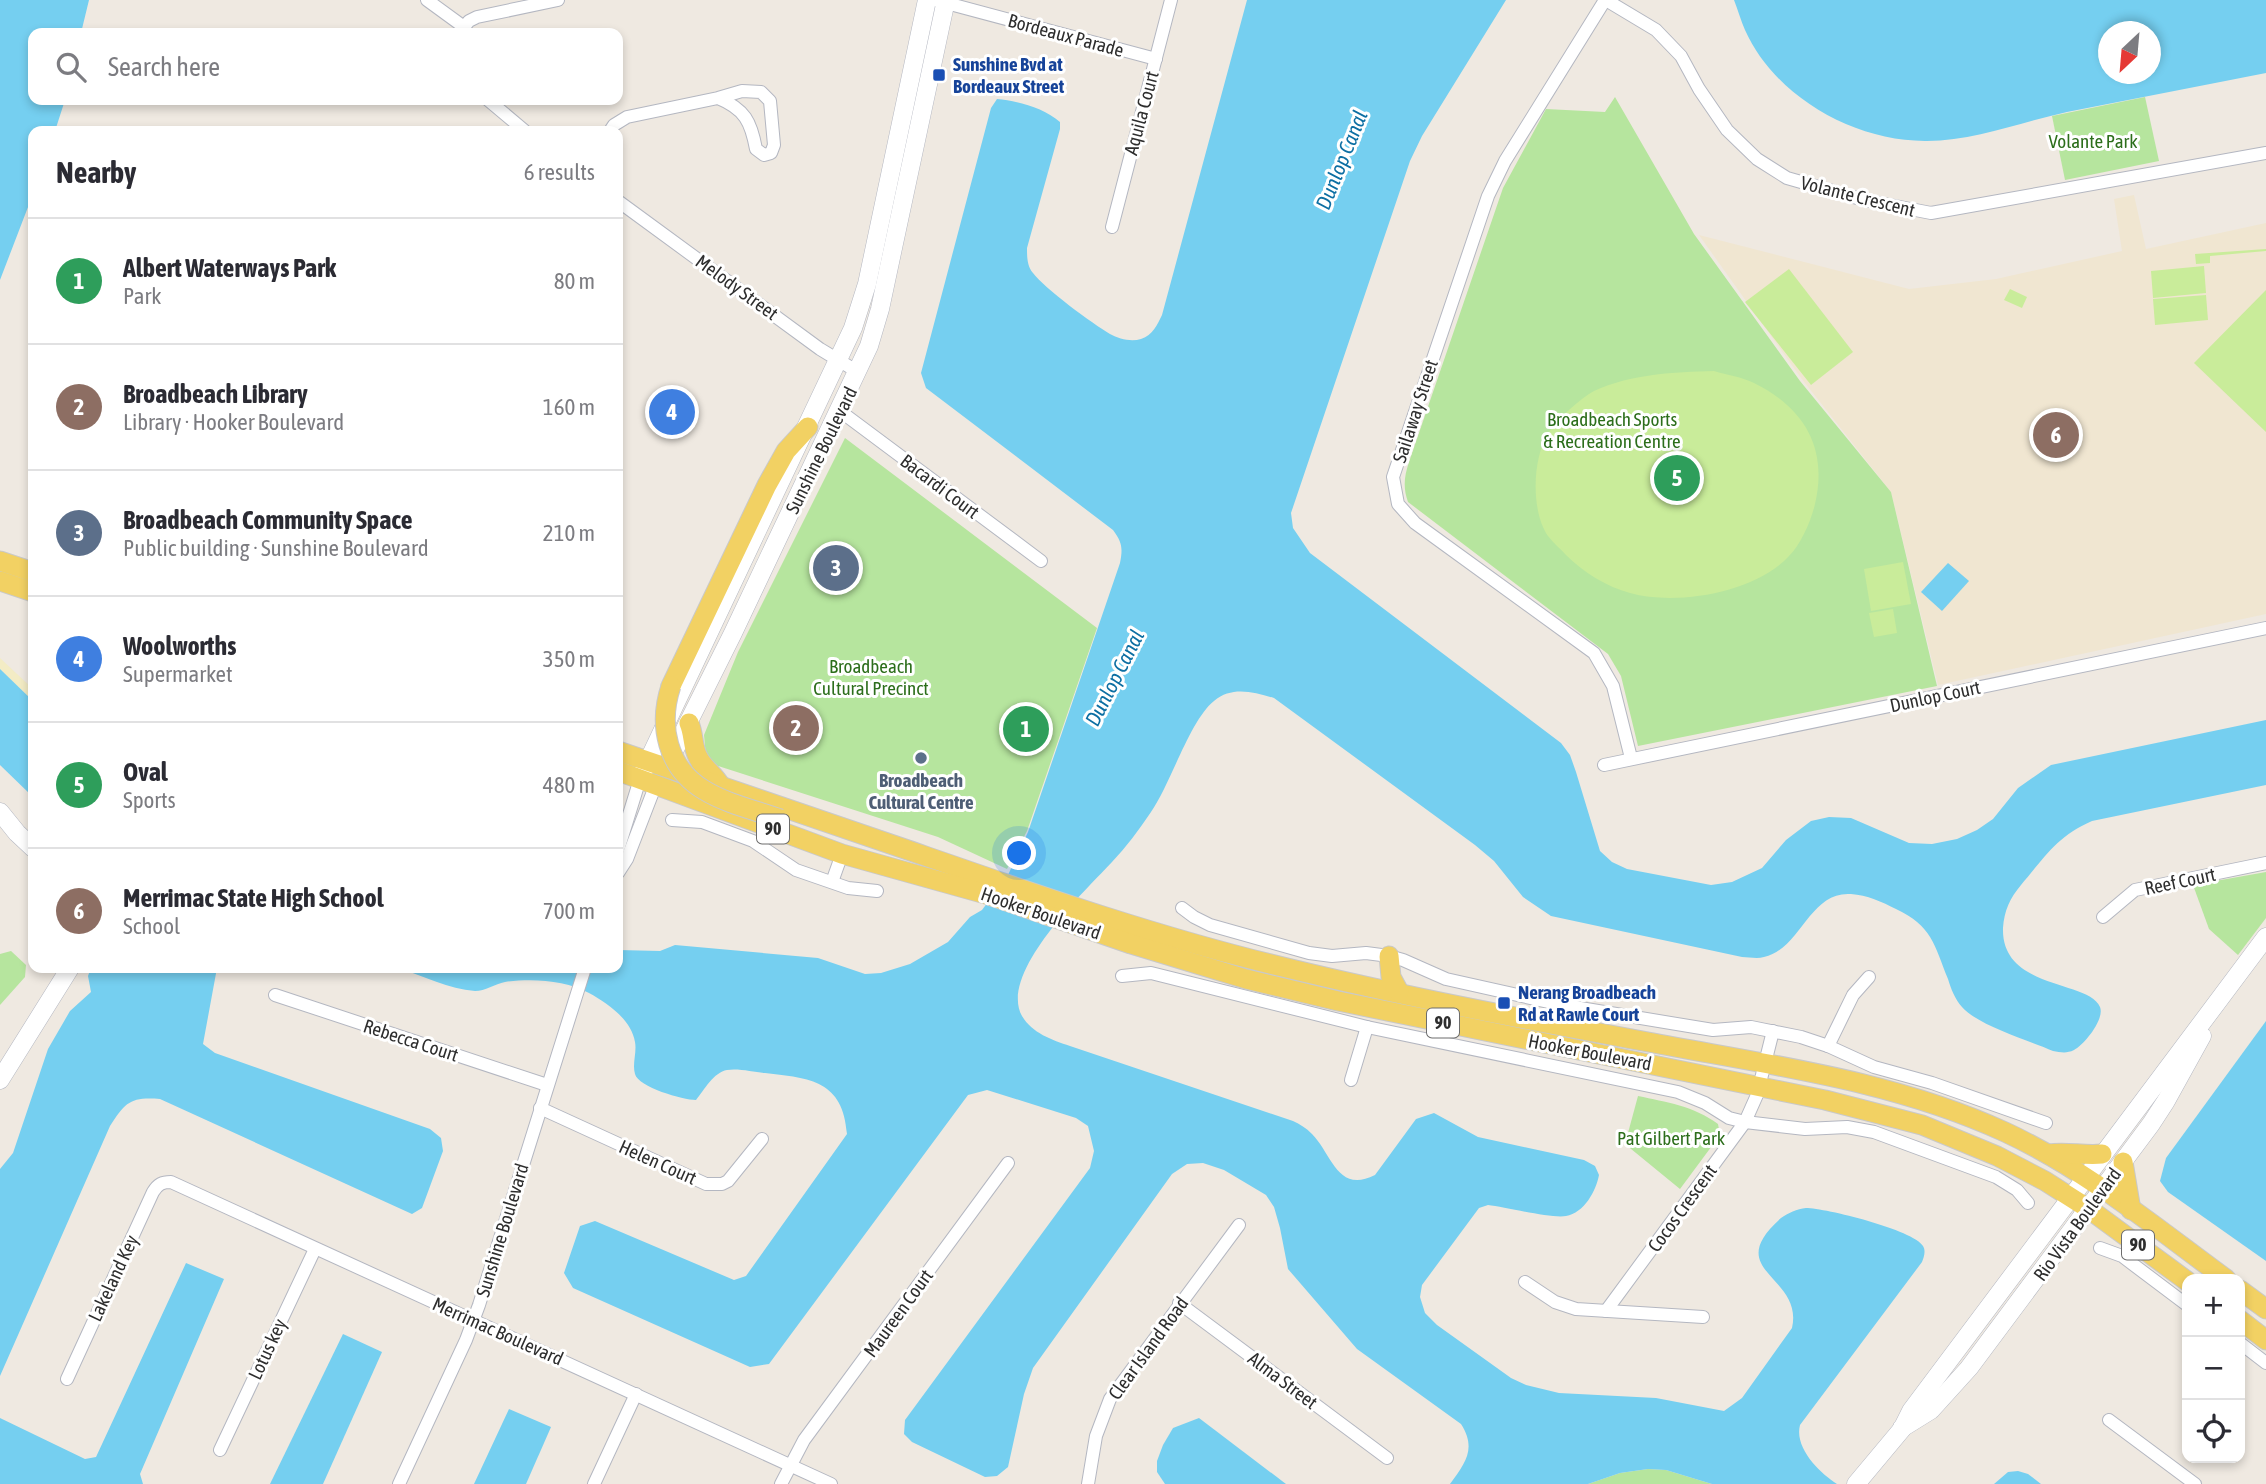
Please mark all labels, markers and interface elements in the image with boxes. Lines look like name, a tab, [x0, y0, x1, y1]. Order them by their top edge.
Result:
street label: Bordeaux Parade	[1006, 9, 1126, 61]
north arrow	[2098, 21, 2161, 84]
search box	[28, 28, 623, 105]
icon: search	[52, 48, 90, 86]
text: Search here	[108, 52, 220, 82]
place label: Sunshine Bvd at Bordeaux Street	[953, 53, 1065, 97]
marker: Sunshine Bvd at Bordeaux Street	[931, 67, 947, 83]
street label: Aquila Court	[1119, 69, 1163, 157]
water label: Dunlop Canal	[1310, 107, 1372, 213]
park label: Volante Park	[2049, 130, 2138, 152]
text: Nearby	[56, 155, 136, 189]
text: 6 results	[524, 159, 595, 185]
street label: Volante Crescent	[1799, 171, 1917, 221]
street label: Melody Street	[692, 250, 782, 324]
text: Albert Waterways Park	[123, 253, 336, 283]
text: 1	[74, 268, 84, 294]
text: 80 m	[554, 268, 595, 294]
text: Park	[123, 283, 161, 309]
street label: Sailaway Street	[1388, 357, 1442, 465]
text: Broadbeach Library	[123, 379, 308, 409]
street label: Sunshine Boulevard	[781, 383, 861, 517]
pin: 4	[649, 386, 695, 438]
text: 2	[74, 394, 84, 420]
text: 160 m	[543, 394, 595, 420]
park label: Broadbeach Sports & Recreation Centre	[1543, 408, 1681, 452]
text: Library · Hooker Boulevard	[123, 409, 344, 435]
pin: 6	[2033, 409, 2079, 461]
street label: Bacardi Court	[896, 449, 984, 523]
pin: 5	[1654, 452, 1700, 504]
text: Broadbeach Community Space	[123, 505, 413, 535]
text: 3	[74, 520, 84, 546]
text: 210 m	[543, 520, 595, 546]
text: Public building · Sunshine Boulevard	[123, 535, 429, 561]
pin: 3	[813, 542, 859, 594]
water label: Dunlop Canal	[1080, 625, 1149, 730]
text: Woolworths	[123, 631, 236, 661]
text: 4	[74, 646, 84, 672]
text: 350 m	[543, 646, 595, 672]
park label: Broadbeach Cultural Precinct	[813, 655, 929, 699]
text: Supermarket	[123, 661, 233, 687]
street label: Dunlop Court	[1888, 676, 1982, 716]
pin: 2	[773, 702, 819, 754]
pin: 1	[1003, 703, 1049, 755]
marker: Broadbeach Cultural Centre	[913, 750, 929, 766]
text: Oval	[123, 757, 168, 787]
place label: Broadbeach Cultural Centre	[868, 769, 974, 813]
text: 5	[74, 772, 84, 798]
text: 480 m	[543, 772, 595, 798]
text: Sports	[123, 787, 176, 813]
road number: 90	[757, 814, 789, 844]
your location	[1002, 836, 1036, 870]
street label: Reef Court	[2142, 863, 2218, 899]
street label: Hooker Boulevard	[978, 882, 1104, 944]
text: Merrimac State High School	[123, 883, 384, 913]
text: 6	[74, 898, 84, 924]
text: 700 m	[543, 898, 595, 924]
text: School	[123, 913, 180, 939]
place label: Nerang Broadbeach Rd at Rawle Court	[1518, 981, 1656, 1025]
marker: Nerang Broadbeach Rd at Rawle Court	[1496, 995, 1512, 1011]
road number: 90	[1427, 1008, 1459, 1038]
street label: Rebecca Court	[361, 1014, 461, 1066]
street label: Hooker Boulevard	[1526, 1029, 1654, 1075]
park label: Pat Gilbert Park	[1617, 1127, 1726, 1149]
street label: Helen Court	[616, 1135, 700, 1189]
street label: Cocos Crescent	[1643, 1160, 1721, 1256]
street label: Sunshine Boulevard	[471, 1161, 533, 1299]
street label: Rio Vista Boulevard	[2029, 1163, 2125, 1285]
road number: 90	[2122, 1230, 2154, 1260]
street label: Lakeland Key	[83, 1231, 143, 1325]
street label: Maureen Court	[859, 1265, 937, 1361]
map controls	[2182, 1274, 2245, 1463]
button: +	[2182, 1274, 2245, 1337]
street label: Merrimac Boulevard	[429, 1292, 567, 1370]
street label: Clear Island Road	[1103, 1292, 1193, 1404]
street label: Lotus key	[243, 1315, 291, 1383]
button: −	[2182, 1337, 2245, 1400]
street label: Alma Street	[1244, 1347, 1322, 1413]
button: locate	[2182, 1400, 2245, 1463]

